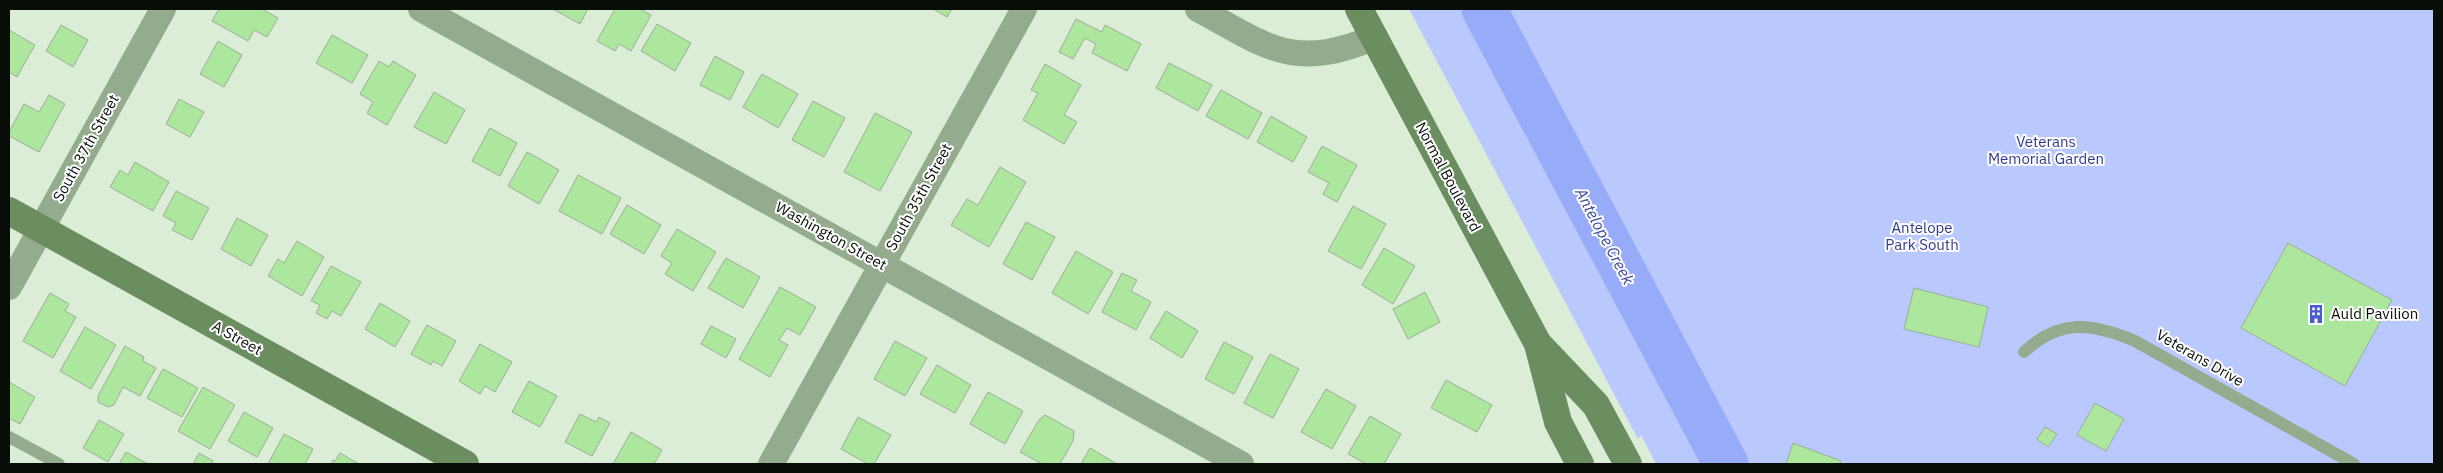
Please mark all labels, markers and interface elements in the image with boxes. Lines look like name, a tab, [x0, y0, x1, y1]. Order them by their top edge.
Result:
street label: South 37th Street	[48, 91, 123, 205]
street label: Normal Boulevard	[1412, 119, 1485, 235]
park label: Veterans Memorial Garden	[1988, 132, 2104, 168]
street label: South 35th Street	[881, 140, 956, 254]
water label: Antelope Creek	[1571, 183, 1639, 288]
street label: Washington Street	[772, 197, 890, 274]
park label: Antelope Park South	[1885, 218, 1959, 254]
building icon: Auld Pavilion	[2305, 303, 2327, 325]
place label: Auld Pavilion	[2331, 304, 2418, 323]
street label: A Street	[209, 316, 266, 359]
street label: Veterans Drive	[2153, 325, 2247, 390]

